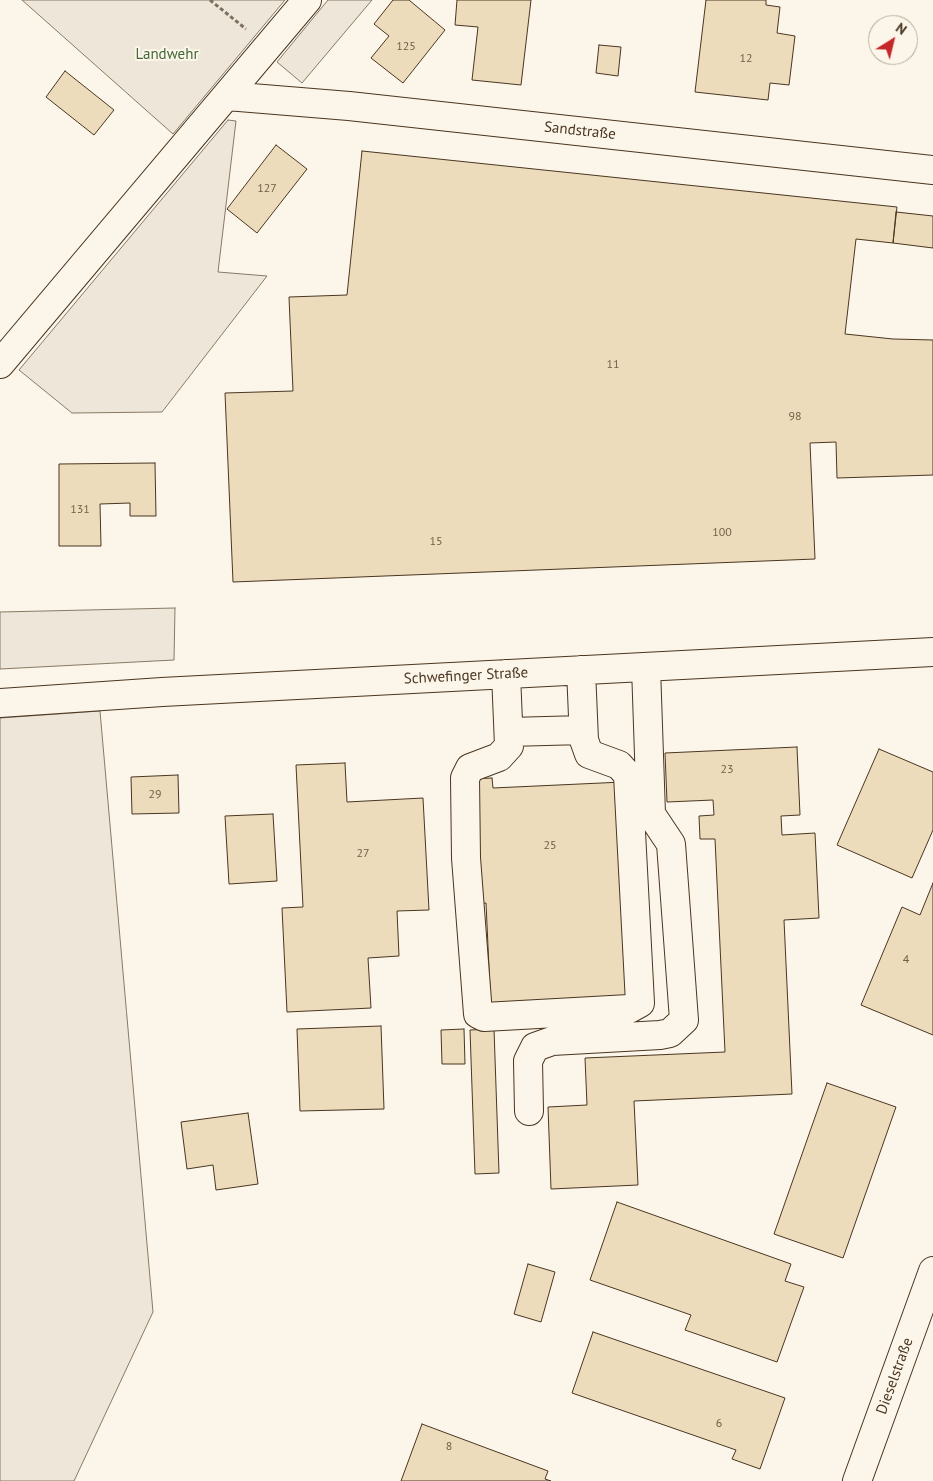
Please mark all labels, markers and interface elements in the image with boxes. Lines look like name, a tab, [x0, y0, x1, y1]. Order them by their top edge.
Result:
north arrow	[868, 15, 918, 65]
text: N	[892, 19, 910, 39]
house number: 125	[396, 40, 416, 54]
park label: Landwehr	[136, 46, 198, 64]
house number: 12	[739, 52, 753, 66]
street label: Sandstraße	[543, 118, 617, 144]
house number: 127	[257, 182, 277, 196]
house number: 11	[606, 358, 620, 372]
house number: 98	[788, 410, 802, 424]
house number: 131	[70, 503, 90, 517]
house number: 100	[712, 526, 732, 540]
house number: 15	[429, 535, 443, 549]
street label: Schwefinger Straße	[403, 664, 529, 688]
house number: 23	[720, 763, 734, 777]
house number: 29	[148, 788, 162, 802]
house number: 25	[543, 839, 557, 853]
house number: 27	[356, 847, 370, 861]
house number: 4	[903, 953, 909, 967]
street label: Dieselstraße	[873, 1335, 917, 1417]
house number: 6	[716, 1417, 722, 1431]
house number: 8	[446, 1440, 452, 1454]

